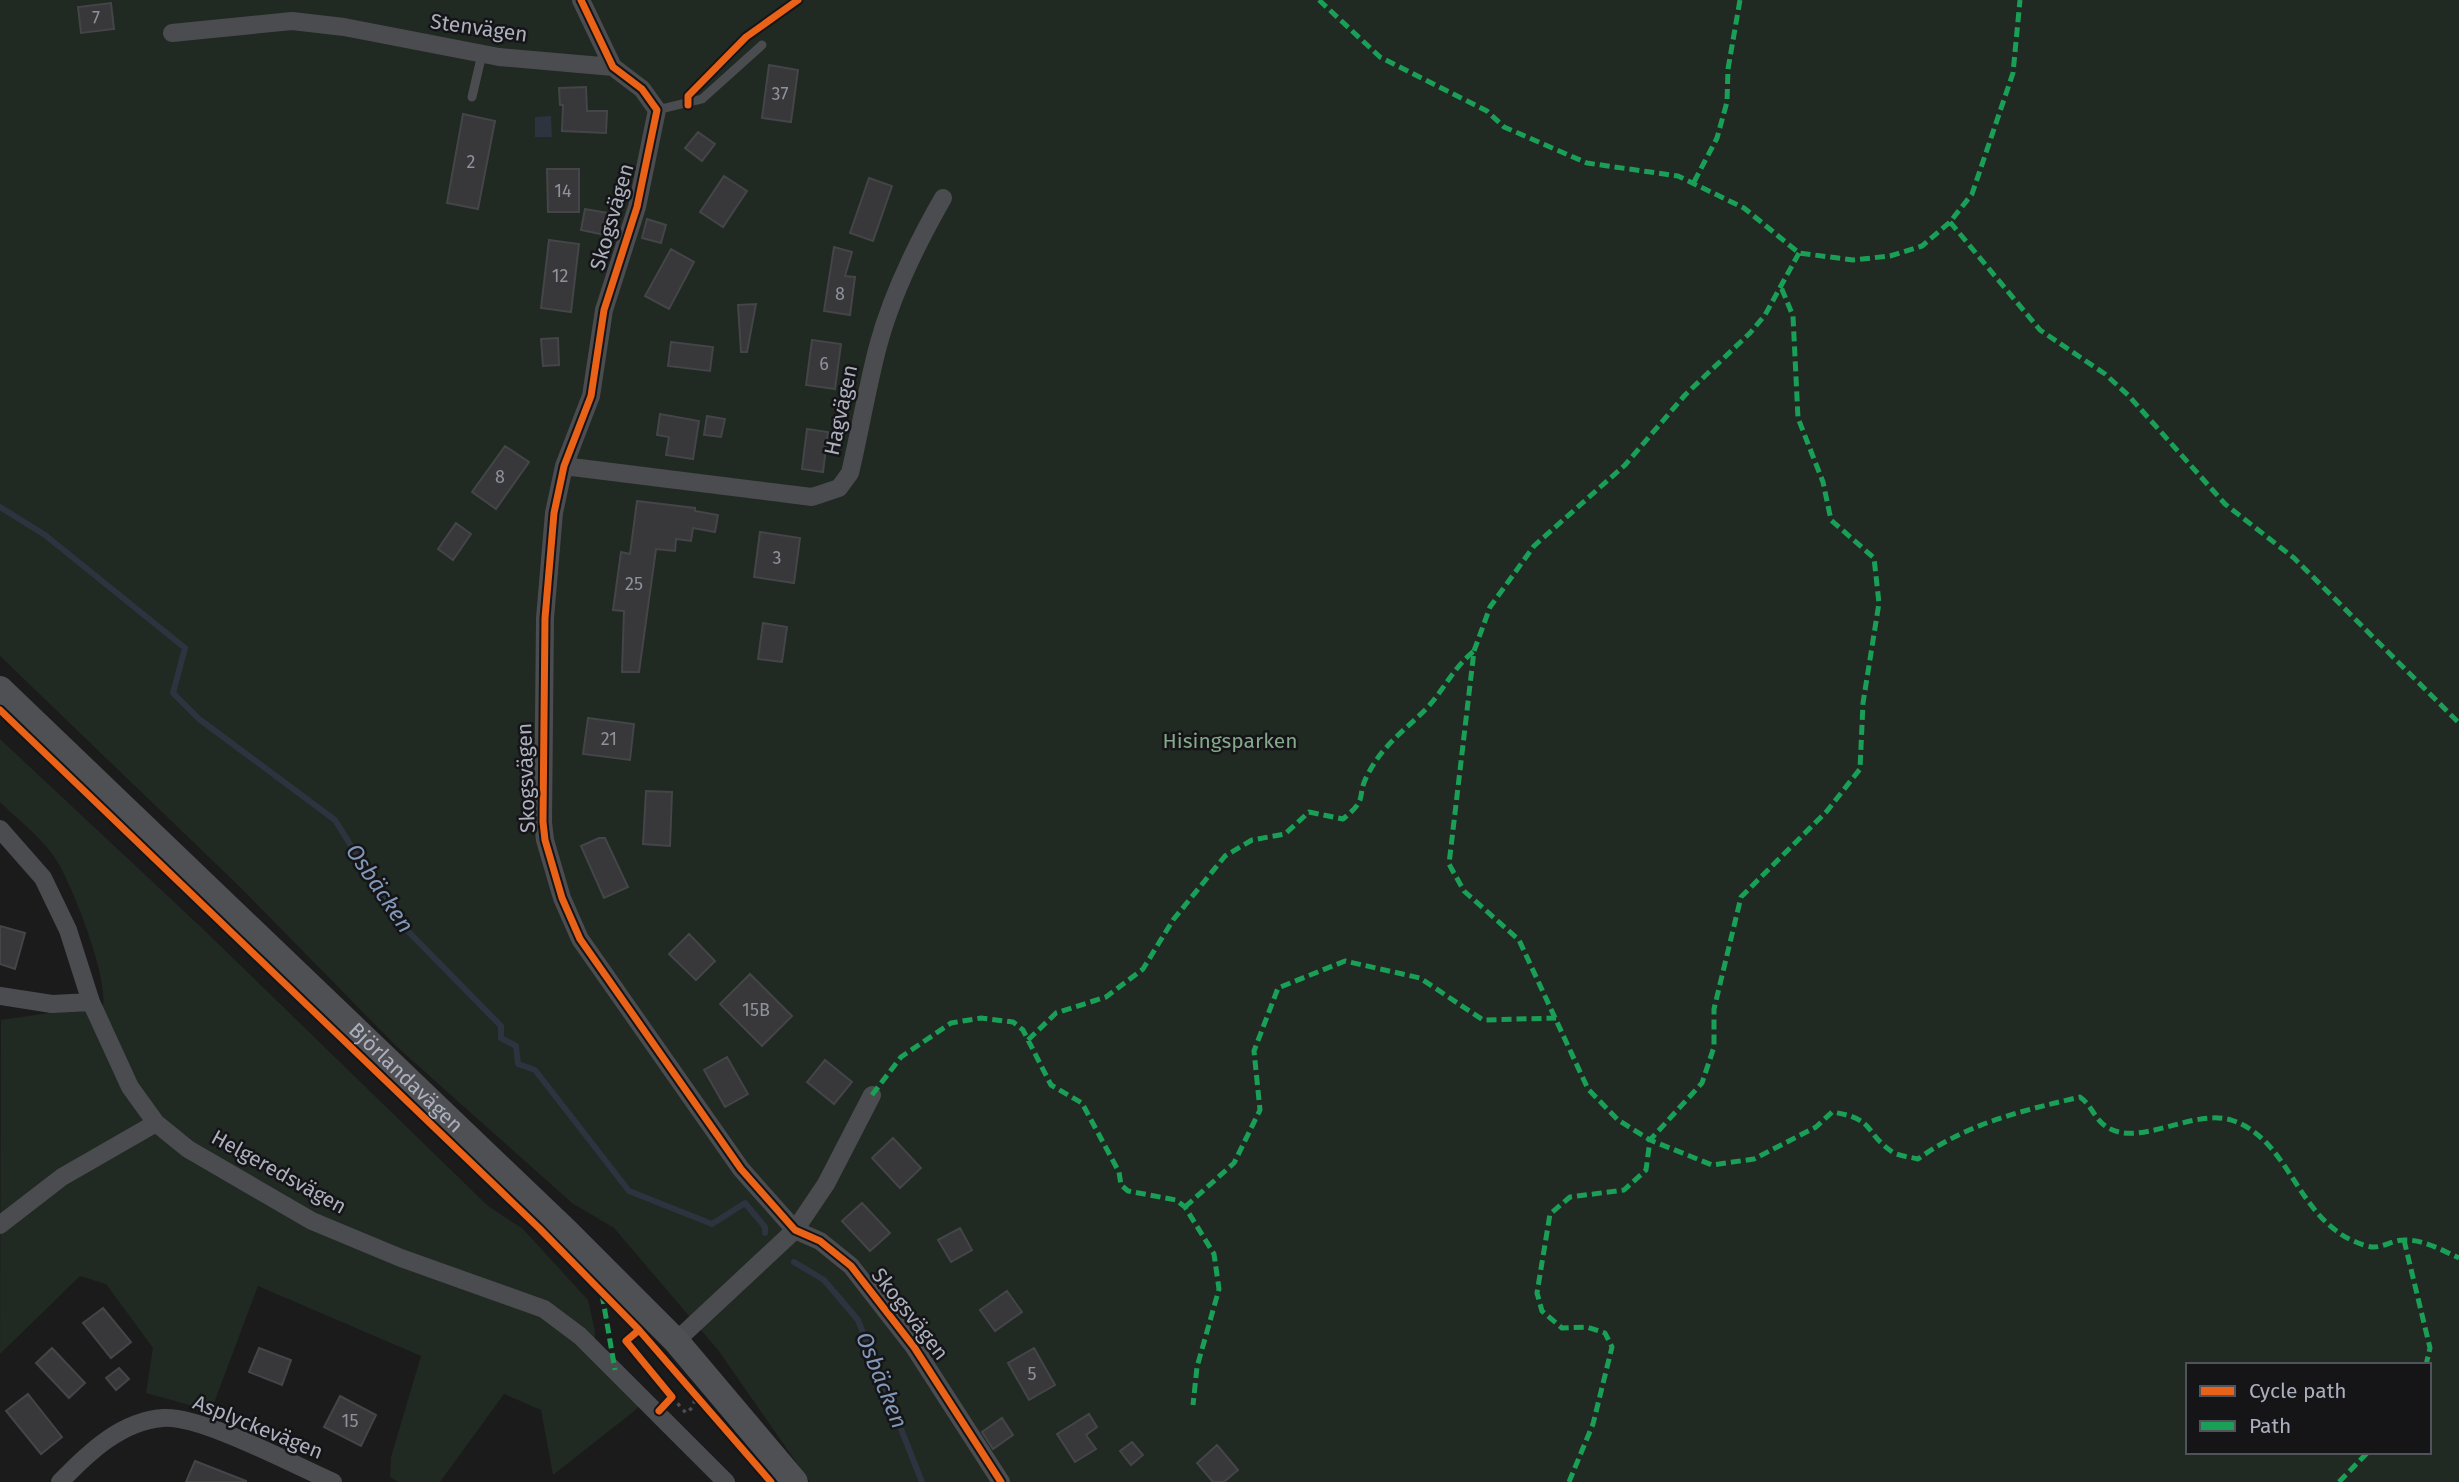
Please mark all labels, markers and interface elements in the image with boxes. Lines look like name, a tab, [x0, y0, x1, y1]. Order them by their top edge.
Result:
house number: 7	[92, 7, 100, 29]
street label: Stenvägen	[429, 8, 529, 48]
house number: 37	[772, 83, 788, 105]
house number: 2	[467, 151, 476, 173]
street label: Skogsvägen	[584, 161, 640, 273]
house number: 14	[554, 180, 572, 202]
house number: 12	[552, 265, 568, 287]
house number: 8	[835, 283, 845, 305]
house number: 6	[819, 353, 829, 375]
street label: Hagvägen	[819, 362, 863, 458]
house number: 8	[495, 466, 505, 488]
house number: 3	[773, 547, 781, 569]
house number: 25	[625, 573, 643, 595]
street label: Skogsvägen	[511, 723, 541, 833]
house number: 21	[601, 728, 617, 750]
park label: Hisingsparken	[1163, 728, 1297, 754]
water label: Osbäcken	[340, 838, 420, 938]
house number: 15B	[742, 999, 770, 1021]
street label: Björlandavägen	[343, 1017, 468, 1138]
street label: Helgeredsvägen	[207, 1124, 351, 1220]
street label: Skogsvägen	[866, 1263, 954, 1365]
water label: Osbäcken	[850, 1328, 914, 1432]
house number: 5	[1027, 1363, 1037, 1385]
legend	[2186, 1363, 2431, 1454]
text: Cycle path	[2249, 1378, 2347, 1404]
street label: Asplyckevägen	[189, 1389, 327, 1465]
house number: 15	[342, 1410, 358, 1432]
text: Path	[2249, 1413, 2291, 1439]

